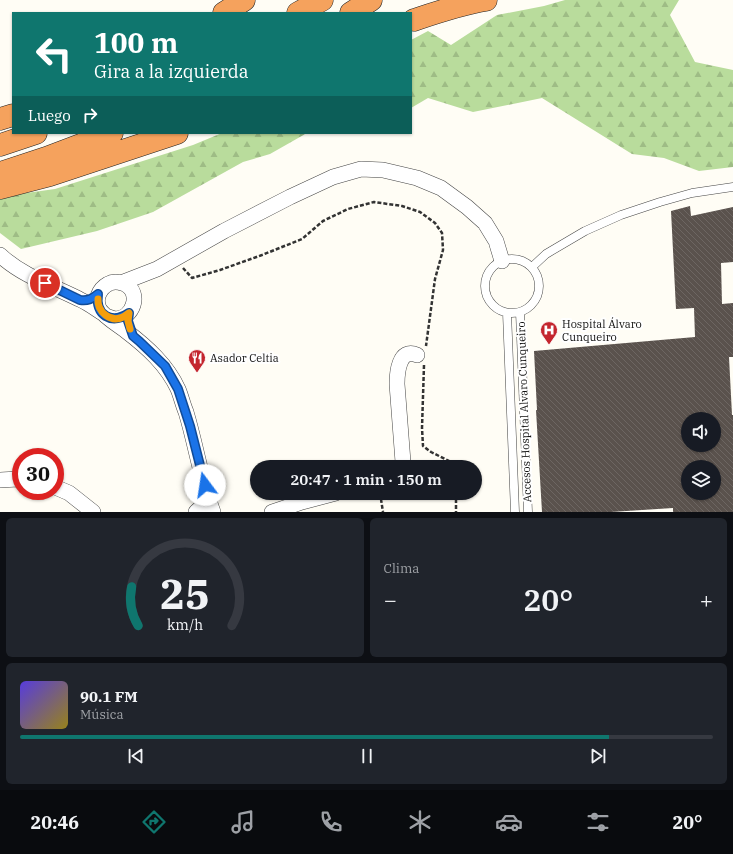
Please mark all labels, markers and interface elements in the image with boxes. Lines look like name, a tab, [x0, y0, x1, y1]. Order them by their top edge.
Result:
text: 100 m	[94, 24, 178, 61]
icon: left	[28, 28, 80, 80]
text: Gira a la izquierda	[94, 60, 249, 83]
icon: right	[79, 104, 101, 126]
text: Luego	[28, 106, 71, 125]
pin	[28, 266, 62, 300]
icon: arrive	[34, 272, 56, 294]
place label: Hospital Álvaro Cunqueiro	[562, 317, 642, 344]
hospital icon: Hospital Álvaro Cunqueiro	[539, 320, 559, 345]
street label: Accesos Hospital Alvaro Cunqueiro	[514, 321, 534, 503]
restaurant icon: Asador Celtia	[187, 348, 207, 373]
place label: Asador Celtia	[210, 351, 279, 365]
map controls	[681, 412, 721, 500]
button: sound	[681, 412, 721, 452]
speed limit sign: 30	[12, 448, 64, 500]
button: layers	[681, 460, 721, 500]
position arrow	[184, 464, 226, 506]
text: 20:47 · 1 min · 150 m	[290, 470, 442, 489]
text: Clima	[384, 560, 419, 577]
text: 25	[160, 565, 210, 619]
text: 20°	[523, 580, 573, 619]
text: −	[384, 585, 397, 614]
text: +	[700, 585, 713, 614]
text: km/h	[167, 614, 203, 633]
text: 90.1 FM	[80, 687, 138, 706]
text: Música	[80, 706, 124, 723]
icon: previous	[125, 745, 147, 767]
icon: pause	[356, 745, 378, 767]
icon: next	[587, 745, 609, 767]
icon: directions	[140, 808, 168, 836]
icon: music	[229, 808, 257, 836]
icon: phone	[317, 808, 345, 836]
icon: climate	[406, 808, 434, 836]
icon: car	[495, 808, 523, 836]
icon: filters	[584, 808, 612, 836]
text: 20:46	[30, 811, 79, 834]
text: 20°	[673, 811, 703, 834]

